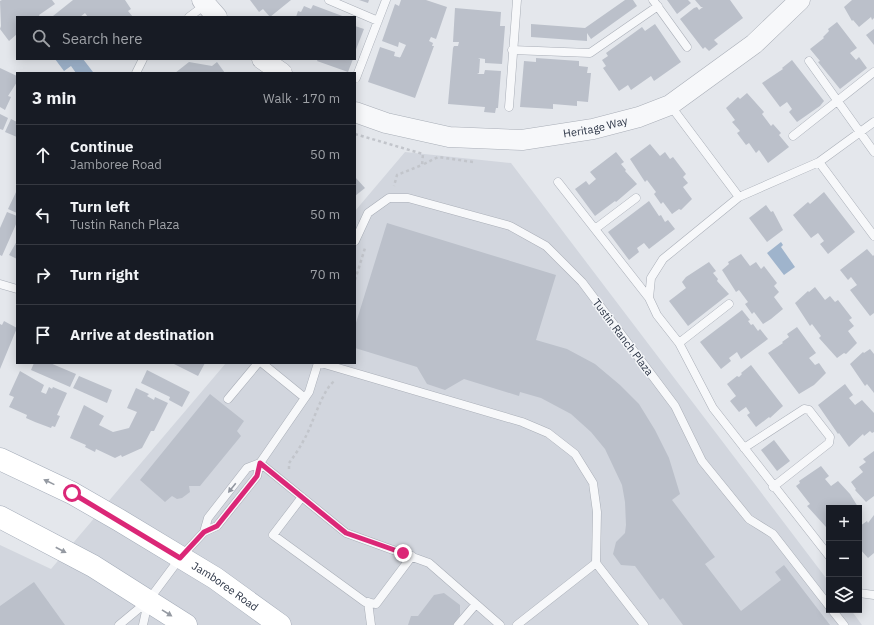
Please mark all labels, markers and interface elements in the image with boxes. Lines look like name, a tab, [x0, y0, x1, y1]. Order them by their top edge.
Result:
search box	[16, 16, 356, 60]
icon: search	[30, 27, 52, 49]
text: Search here	[62, 29, 142, 48]
text: 3 min	[32, 87, 76, 109]
text: Walk · 170 m	[263, 90, 340, 107]
street label: Heritage Way	[562, 113, 630, 141]
text: Continue	[70, 137, 134, 156]
icon: ahead	[32, 144, 54, 166]
text: 50 m	[310, 146, 340, 163]
text: Jamboree Road	[70, 156, 162, 173]
text: Turn left	[70, 197, 130, 216]
icon: left	[32, 204, 54, 226]
text: 50 m	[310, 206, 340, 223]
text: Tustin Ranch Plaza	[70, 216, 180, 233]
icon: right	[32, 264, 54, 286]
text: Turn right	[70, 265, 139, 284]
text: 70 m	[310, 266, 340, 283]
street label: Tustin Ranch Plaza	[590, 296, 657, 378]
icon: arrive	[32, 324, 54, 346]
text: Arrive at destination	[70, 325, 214, 344]
one-way arrow	[43, 479, 55, 485]
one-way arrow	[227, 483, 236, 494]
route start	[63, 484, 81, 502]
map controls	[826, 505, 862, 613]
button: +	[826, 505, 862, 541]
button: −	[826, 541, 862, 577]
route end	[394, 544, 412, 562]
one-way arrow	[55, 546, 67, 553]
street label: Jamboree Road	[189, 559, 261, 614]
button: layers	[826, 577, 862, 613]
one-way arrow	[162, 609, 172, 617]

